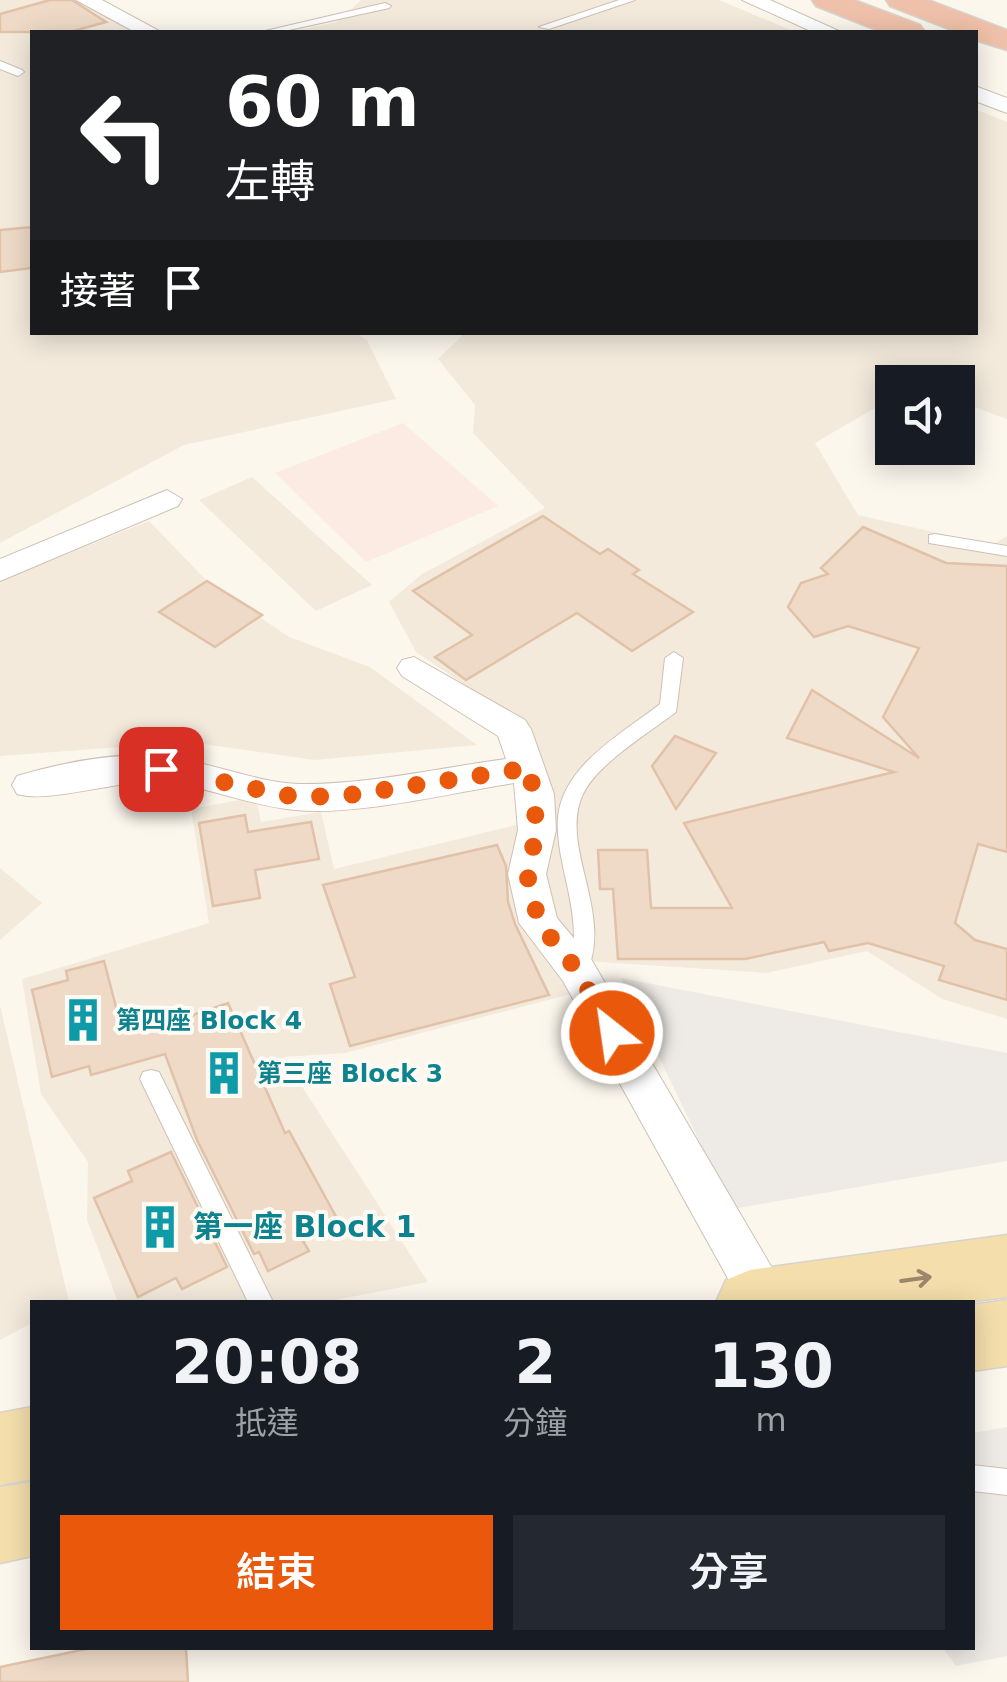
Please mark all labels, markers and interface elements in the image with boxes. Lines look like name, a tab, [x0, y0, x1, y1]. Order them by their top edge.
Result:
text: 60 m	[225, 61, 420, 143]
icon: left	[60, 70, 190, 200]
text: 左轉	[225, 155, 315, 208]
icon: arrive	[156, 260, 211, 315]
text: 接著	[60, 269, 136, 313]
map controls	[875, 365, 975, 465]
button: sound	[875, 365, 975, 465]
pin	[119, 727, 204, 812]
icon: arrive	[134, 742, 189, 797]
position arrow	[560, 981, 664, 1085]
building icon: 第四座 Block 4	[59, 996, 107, 1044]
place label: 第四座 Block 4	[116, 1006, 302, 1035]
building icon: 第三座 Block 3	[200, 1049, 248, 1097]
place label: 第三座 Block 3	[257, 1059, 443, 1088]
building icon: 第一座 Block 1	[136, 1203, 184, 1251]
place label: 第一座 Block 1	[193, 1209, 416, 1244]
one-way arrow	[899, 1269, 932, 1287]
text: 20:08	[171, 1327, 362, 1397]
text: 2	[514, 1327, 556, 1397]
text: 130	[709, 1331, 834, 1401]
text: m	[756, 1401, 787, 1439]
text: 抵達	[235, 1404, 299, 1442]
text: 分鐘	[503, 1404, 567, 1442]
button: 結束	[60, 1515, 493, 1630]
button: 分享	[513, 1515, 945, 1630]

